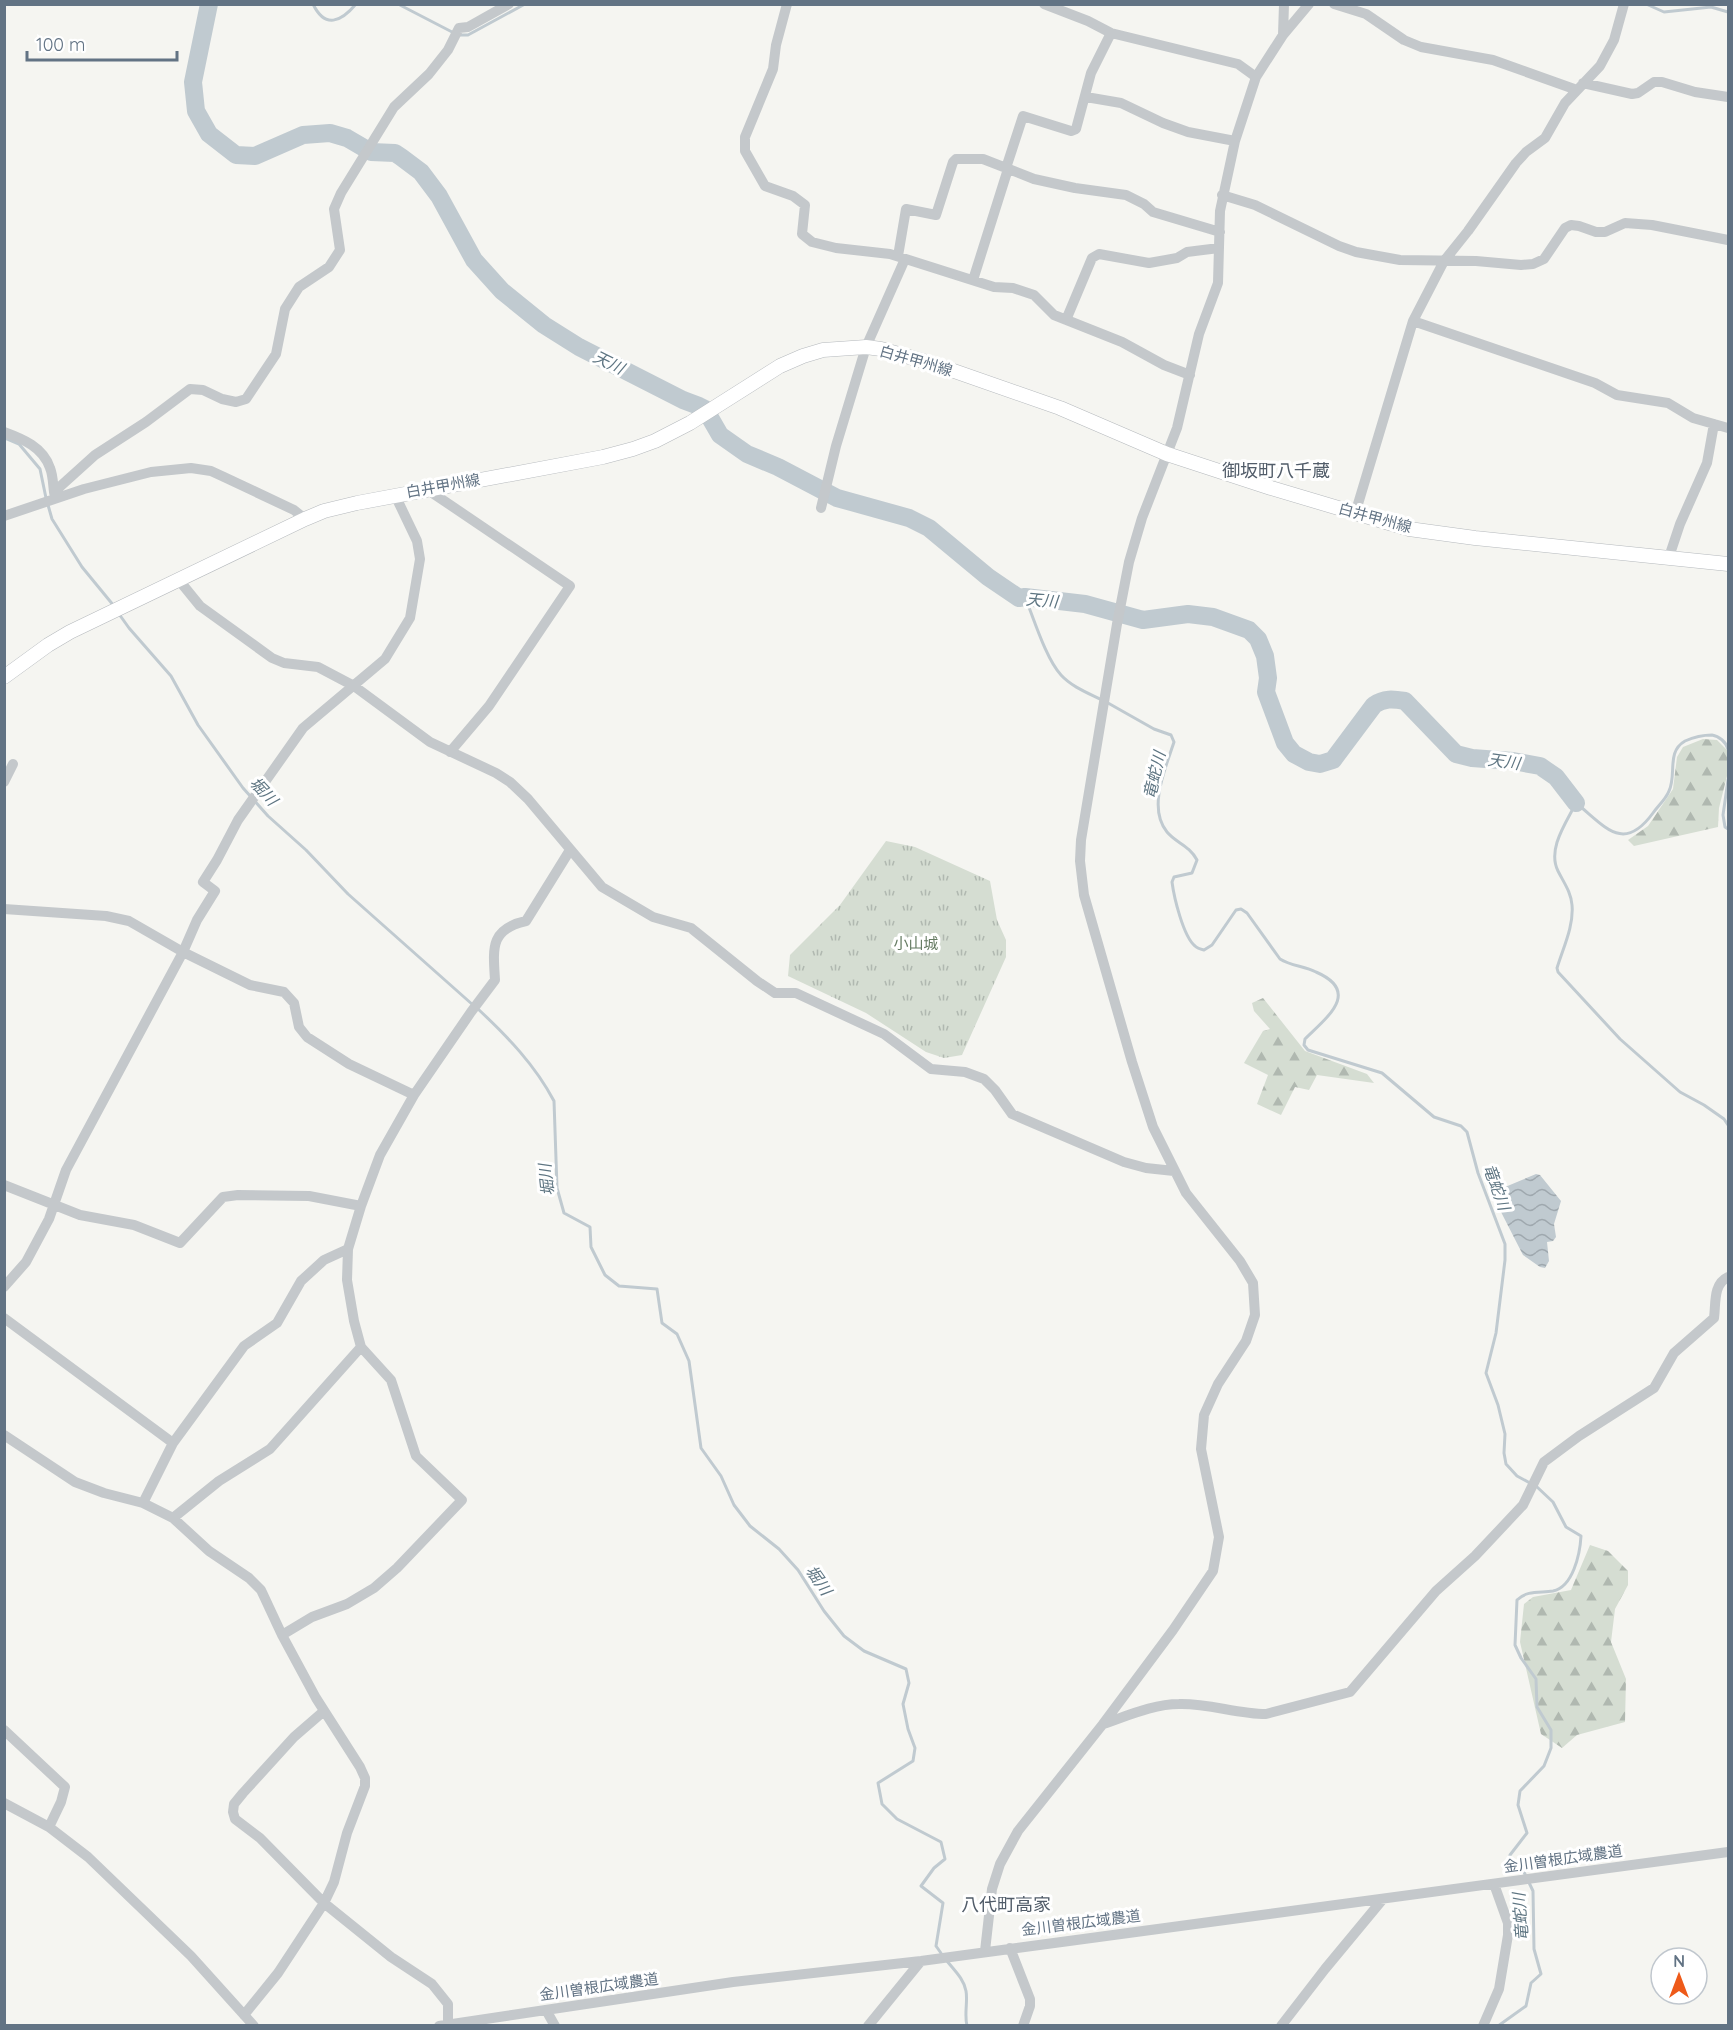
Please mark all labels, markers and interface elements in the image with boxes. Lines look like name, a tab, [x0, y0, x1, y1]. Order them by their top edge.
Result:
scale bar	[27, 24, 177, 62]
text: 100 m	[36, 33, 85, 56]
street label: 白井甲州線	[877, 341, 955, 380]
water label: 天川	[590, 346, 630, 379]
district label: 御坂町八千蔵	[1222, 459, 1330, 482]
street label: 白井甲州線	[404, 470, 482, 501]
street label: 白井甲州線	[1336, 499, 1414, 536]
water label: 天川	[1025, 589, 1061, 612]
water label: 竜蛇川	[1139, 747, 1170, 801]
water label: 天川	[1487, 749, 1523, 773]
water label: 堀川	[246, 772, 284, 811]
park label: 小山城	[893, 934, 939, 953]
water label: 堀川	[534, 1161, 558, 1197]
water label: 竜蛇川	[1479, 1161, 1515, 1215]
water label: 堀川	[802, 1561, 838, 1600]
street label: 金川曽根広域農道	[1502, 1841, 1624, 1876]
water label: 竜蛇川	[1508, 1890, 1532, 1942]
district label: 八代町高家	[961, 1893, 1051, 1916]
street label: 金川曽根広域農道	[1020, 1906, 1142, 1939]
north arrow	[1649, 1946, 1709, 2006]
text: N	[1673, 1951, 1685, 1971]
street label: 金川曽根広域農道	[538, 1969, 660, 2004]

